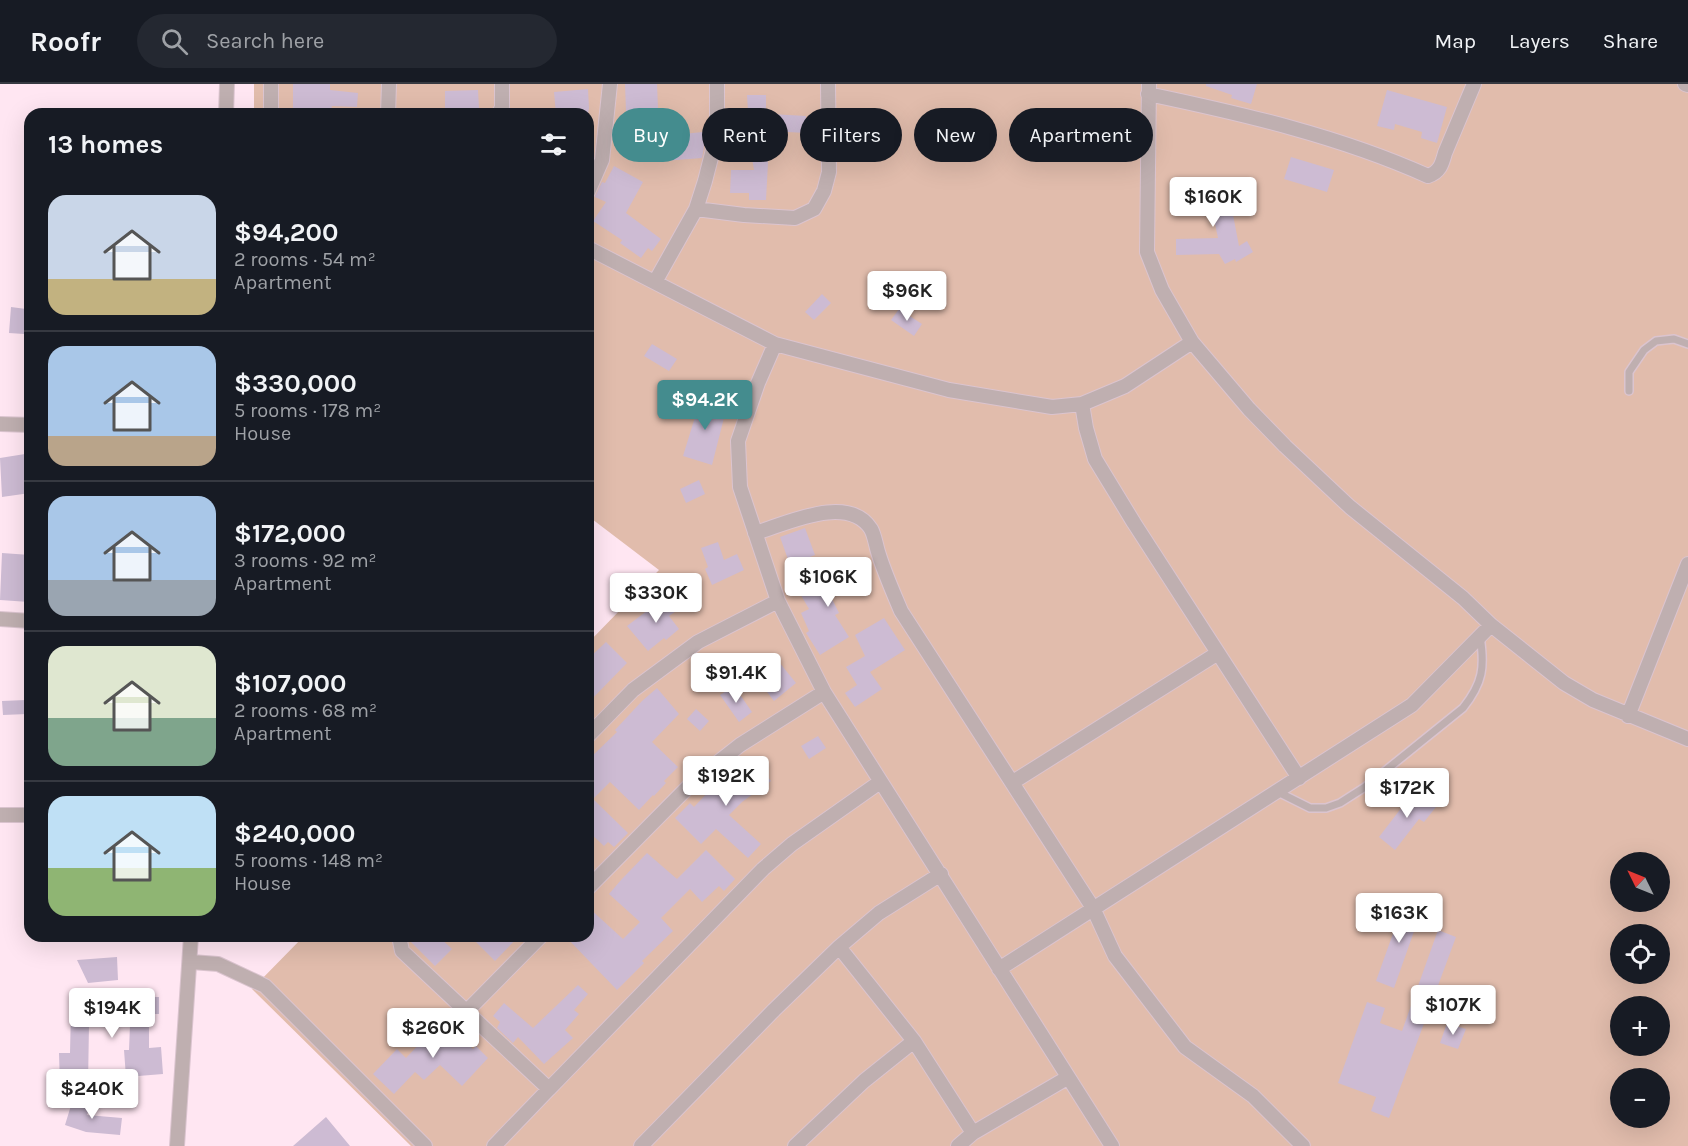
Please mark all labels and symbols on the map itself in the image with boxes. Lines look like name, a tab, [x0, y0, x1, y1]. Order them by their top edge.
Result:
pin: $160K	[1171, 177, 1255, 228]
pin: $96K	[871, 271, 943, 322]
pin: $94.2K	[656, 380, 754, 431]
pin: $106K	[786, 557, 870, 608]
pin: $330K	[614, 573, 698, 624]
pin: $91.4K	[687, 653, 785, 704]
pin: $192K	[684, 756, 768, 807]
pin: $172K	[1365, 768, 1449, 819]
north arrow	[1610, 852, 1670, 912]
pin: $163K	[1357, 893, 1441, 944]
pin: $107K	[1411, 985, 1495, 1036]
pin: $194K	[70, 988, 154, 1039]
pin: $260K	[391, 1008, 475, 1059]
pin: $240K	[50, 1069, 134, 1120]

